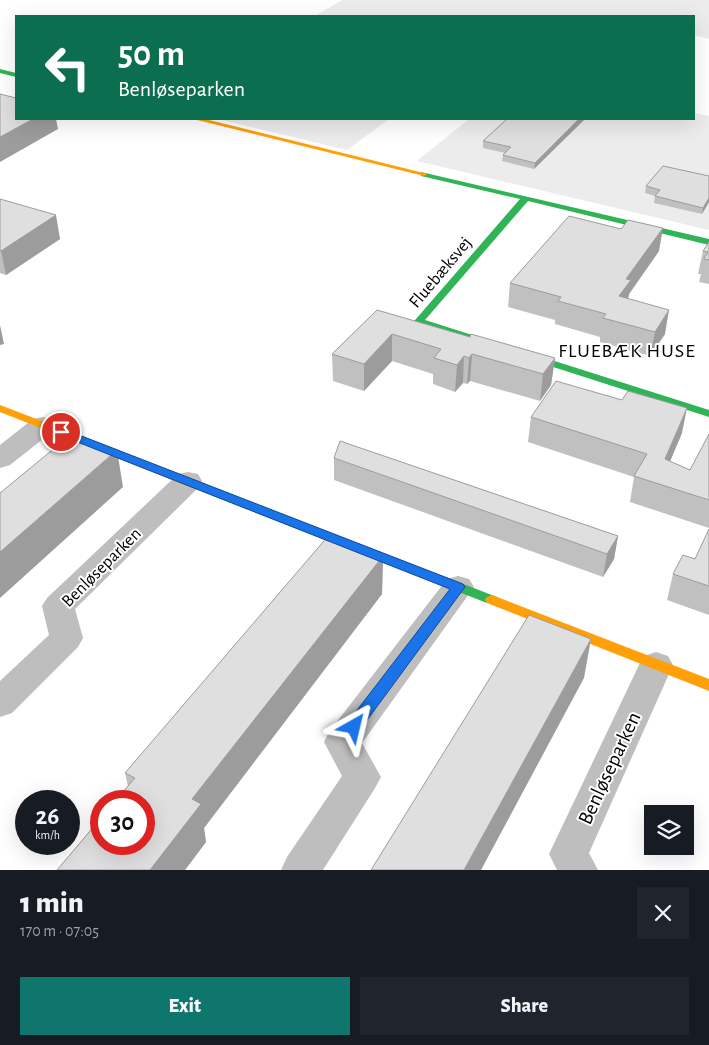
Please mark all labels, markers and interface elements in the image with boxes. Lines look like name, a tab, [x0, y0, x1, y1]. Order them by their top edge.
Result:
icon: left	[35, 35, 100, 100]
text: 50 m	[118, 37, 185, 72]
text: Benløseparken	[118, 78, 245, 100]
street label: Fluebæksvej	[406, 234, 475, 312]
district label: FLUEBÆK HUSE	[558, 341, 696, 361]
pin	[40, 411, 82, 453]
icon: arrive	[47, 418, 75, 446]
street label: Benløseparken	[59, 525, 145, 611]
position arrow	[327, 700, 379, 752]
street label: Benløseparken	[574, 709, 645, 828]
speed limit sign: 30	[90, 790, 155, 855]
text: 26	[36, 804, 59, 829]
map controls	[644, 805, 694, 855]
button: layers	[644, 805, 694, 855]
text: km/h	[35, 829, 60, 841]
button: close	[637, 887, 689, 939]
text: 1 min	[20, 888, 84, 918]
text: 170 m · 07:05	[20, 923, 99, 939]
button: Exit	[20, 977, 350, 1035]
button: Share	[360, 977, 689, 1035]

